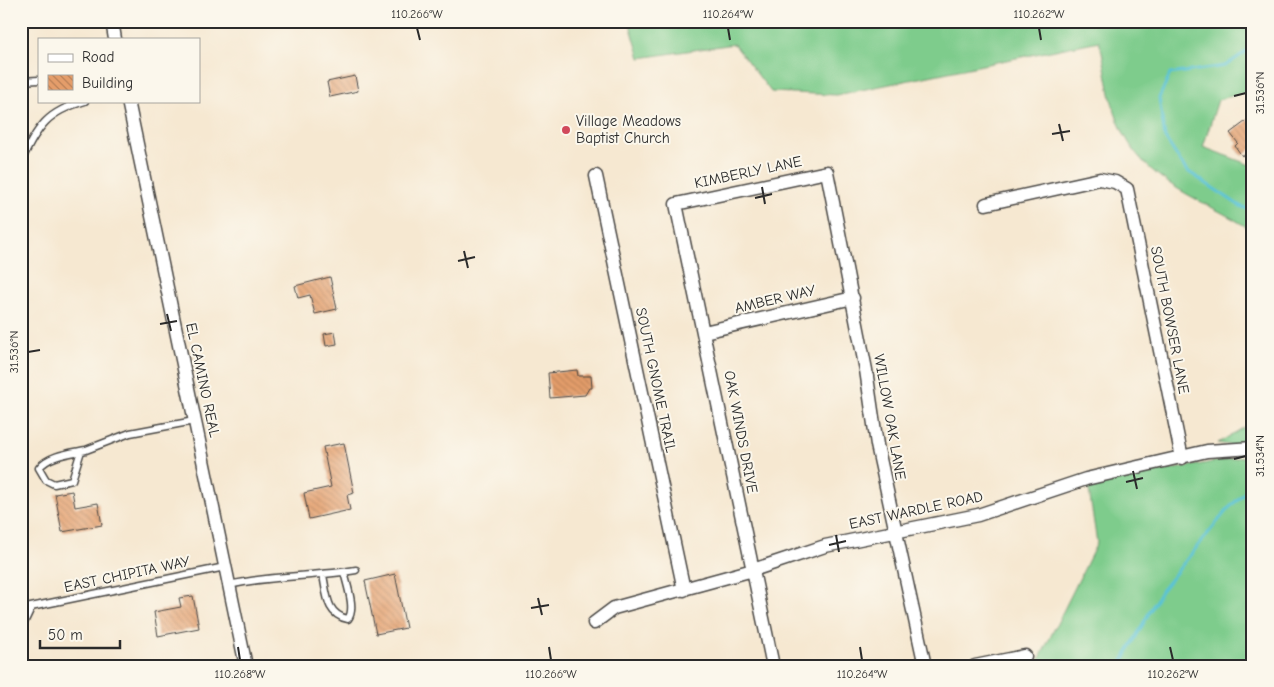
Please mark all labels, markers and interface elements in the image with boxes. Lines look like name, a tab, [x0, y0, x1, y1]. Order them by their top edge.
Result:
text: 110.266°W	[391, 7, 443, 21]
text: 110.264°W	[703, 7, 754, 21]
text: 110.262°W	[1013, 7, 1065, 21]
legend	[38, 38, 200, 102]
text: Road	[82, 48, 114, 66]
text: 31.536°N	[1253, 72, 1267, 114]
text: Building	[82, 74, 133, 92]
place label: Village Meadows Baptist Church	[576, 112, 681, 147]
marker: Village Meadows Baptist Church	[560, 124, 572, 136]
street label: KIMBERLY LANE	[693, 152, 803, 192]
street label: SOUTH BOWSER LANE	[1147, 245, 1193, 395]
street label: AMBER WAY	[733, 281, 817, 317]
street label: SOUTH GNOME TRAIL	[632, 306, 680, 455]
street label: EL CAMINO REAL	[182, 321, 224, 439]
text: 31.536°N	[7, 331, 21, 373]
street label: WILLOW OAK LANE	[870, 353, 910, 481]
street label: OAK WINDS DRIVE	[720, 369, 762, 495]
text: 31.534°N	[1253, 435, 1267, 477]
street label: EAST WARDLE ROAD	[847, 487, 985, 533]
street label: EAST CHIPITA WAY	[62, 552, 192, 596]
scale bar	[40, 617, 120, 649]
text: 50 m	[48, 626, 83, 644]
text: 110.268°W	[215, 667, 266, 681]
text: 110.266°W	[525, 667, 577, 681]
text: 110.264°W	[837, 667, 888, 681]
text: 110.262°W	[1147, 667, 1199, 681]

